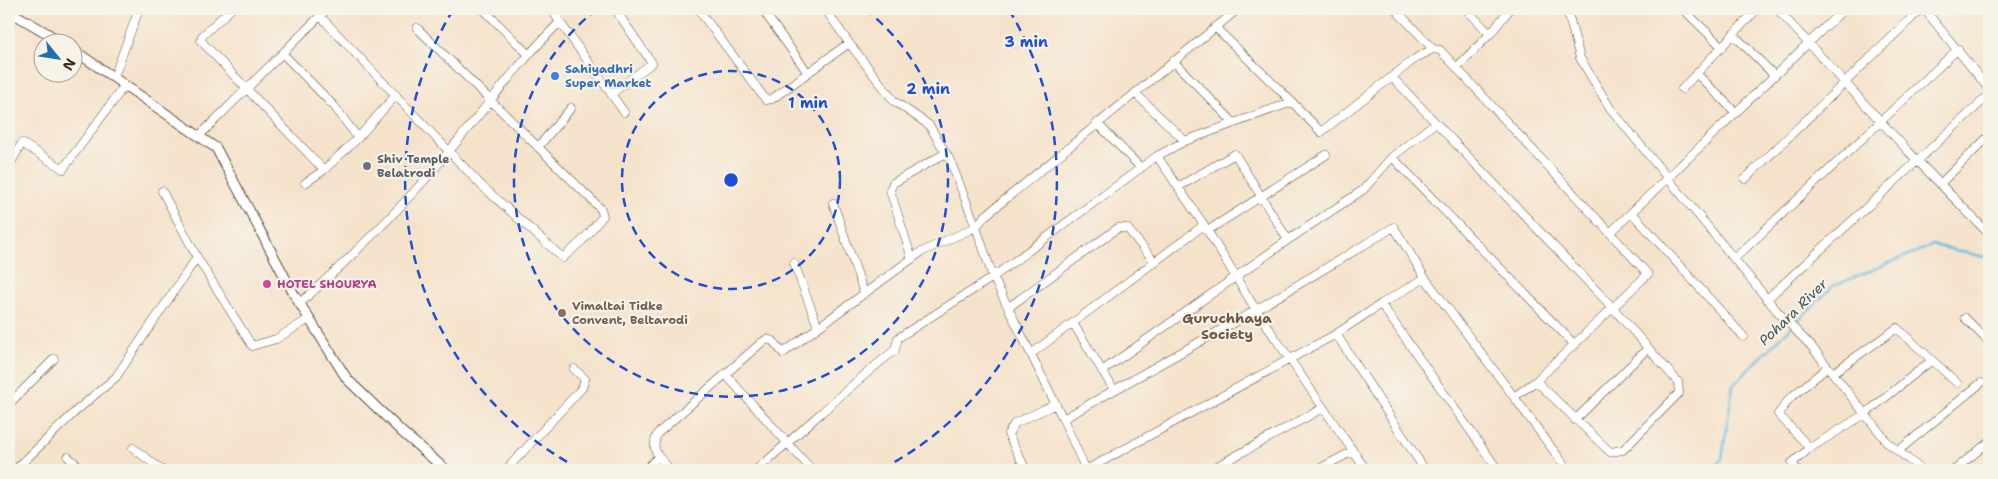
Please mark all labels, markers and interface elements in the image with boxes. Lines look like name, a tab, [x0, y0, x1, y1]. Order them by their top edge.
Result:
north arrow	[32, 32, 82, 82]
text: 3 min	[1004, 32, 1048, 52]
text: N	[59, 55, 80, 74]
place label: Sahiyadhri Super Market	[565, 61, 652, 91]
marker: Sahiyadhri Super Market	[549, 70, 561, 82]
text: 2 min	[906, 79, 950, 99]
text: 1 min	[788, 93, 828, 113]
place label: Shiv Temple Belatrodi	[377, 151, 450, 181]
marker: Shiv Temple Belatrodi	[361, 160, 373, 172]
centre of rings	[722, 171, 740, 189]
water label: Pohara River	[1755, 275, 1831, 349]
place label: HOTEL SHOURYA	[277, 276, 377, 292]
marker: HOTEL SHOURYA	[261, 278, 273, 290]
place label: Vimaltai Tidke Convent, Beltarodi	[572, 298, 688, 328]
marker: Vimaltai Tidke Convent, Beltarodi	[556, 307, 568, 319]
district label: Guruchhaya Society	[1182, 309, 1272, 343]

